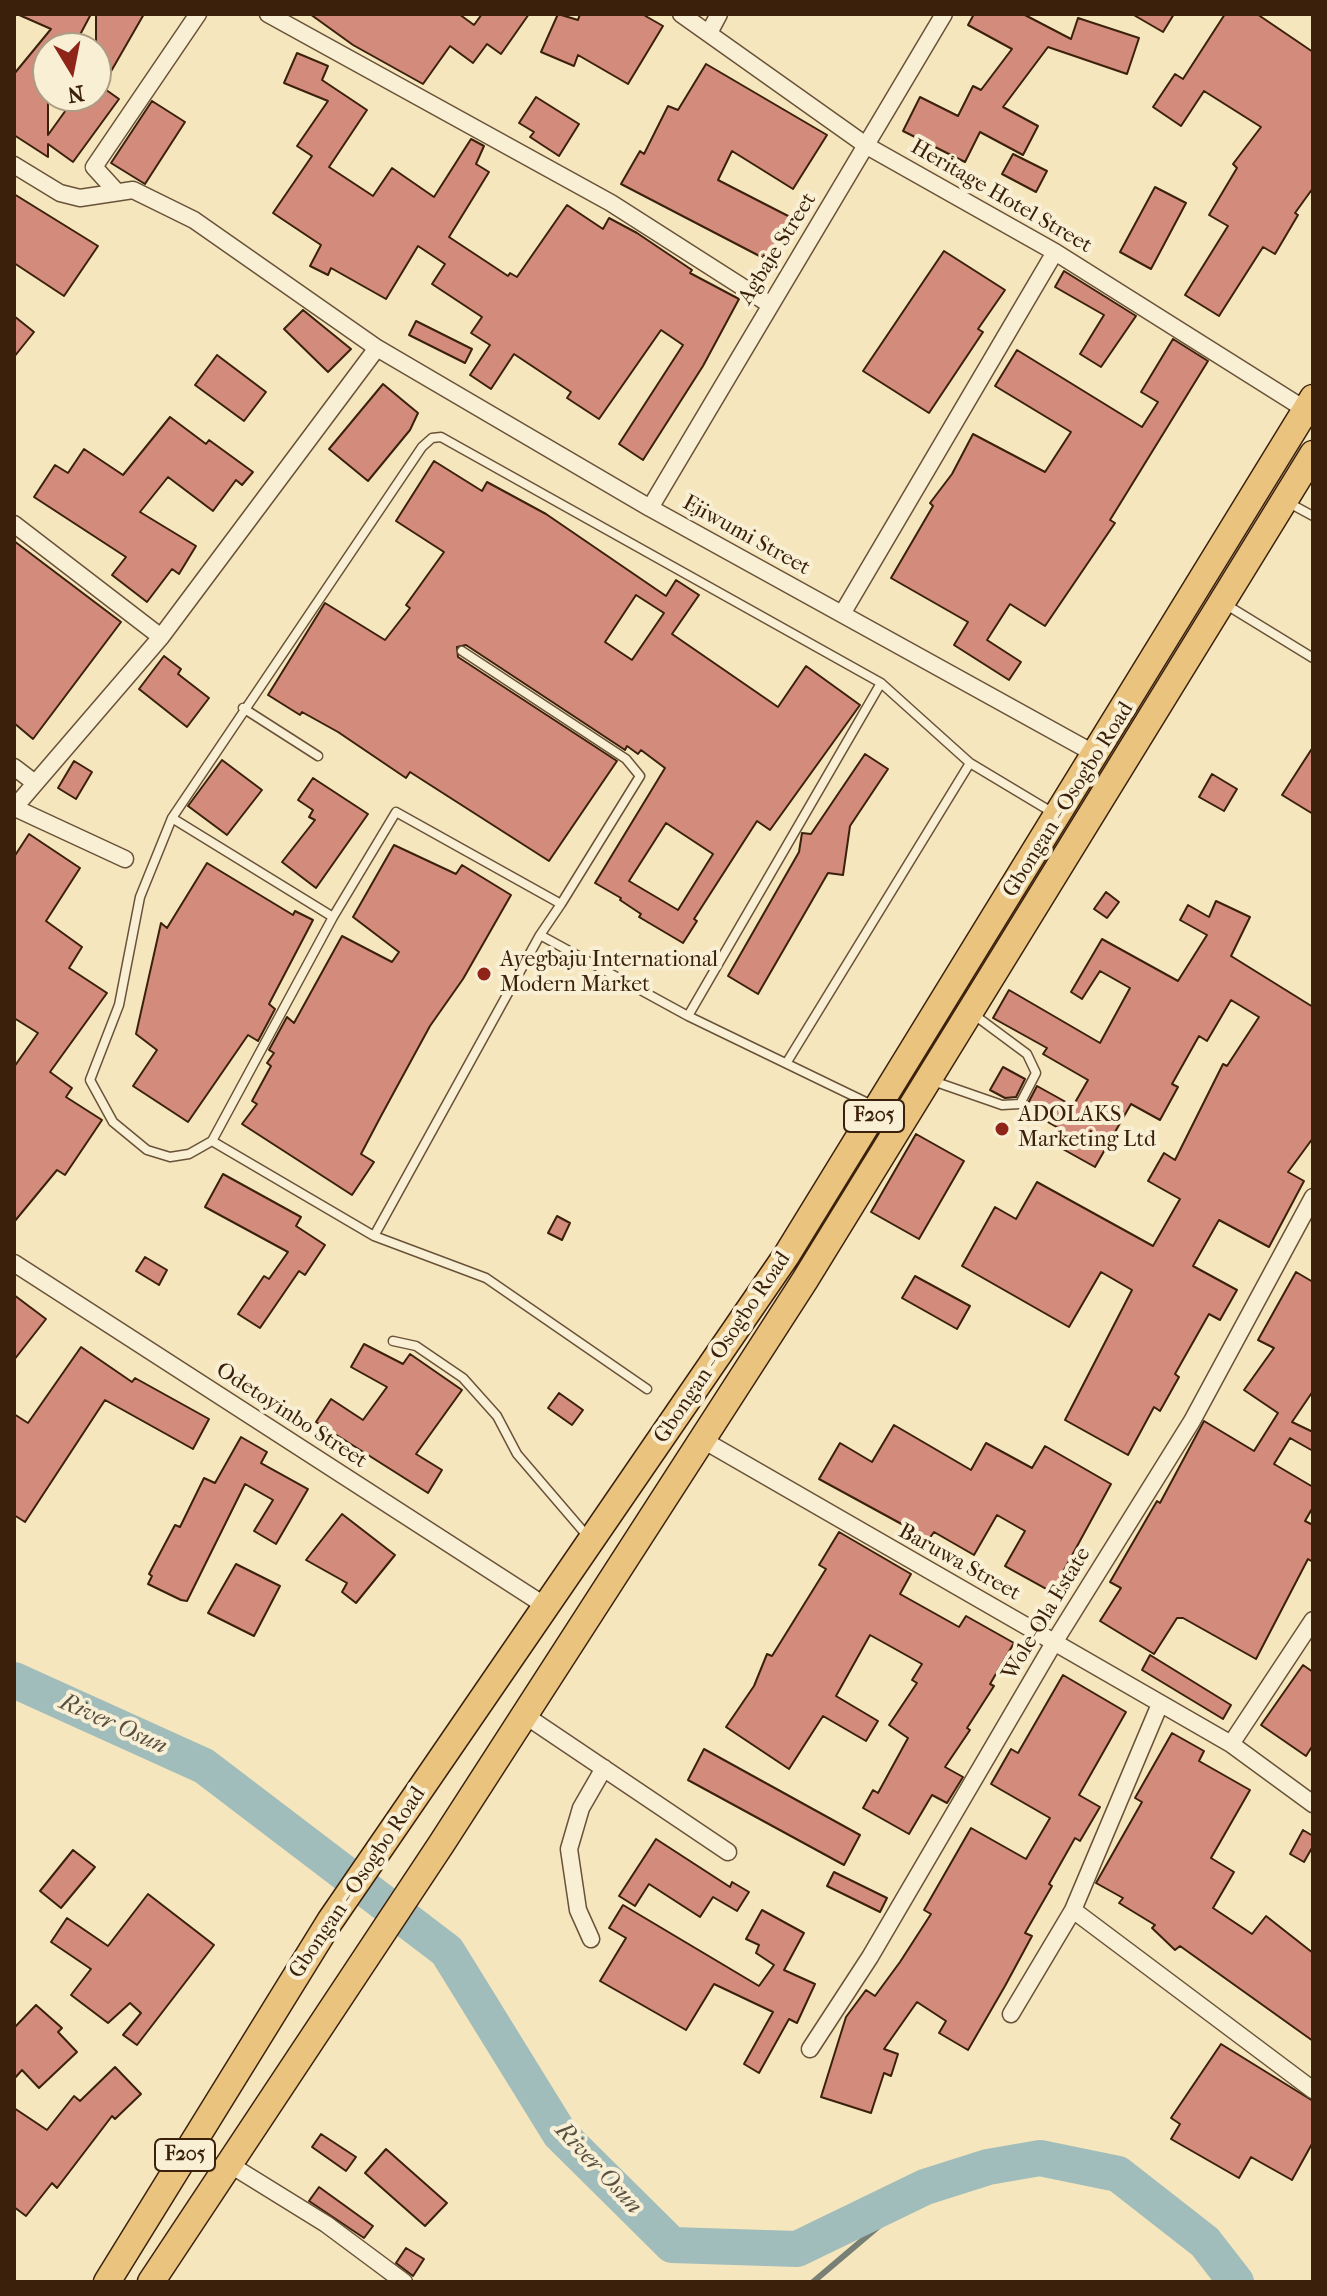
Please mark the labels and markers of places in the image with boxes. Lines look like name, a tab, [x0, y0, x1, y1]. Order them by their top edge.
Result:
place label: Ayegbaju International Modern Market	[500, 948, 718, 1000]
marker: Ayegbaju International Modern Market	[475, 965, 493, 983]
place label: ADOLAKS Marketing Ltd	[1018, 1103, 1156, 1154]
marker: ADOLAKS Marketing Ltd	[993, 1120, 1011, 1138]

